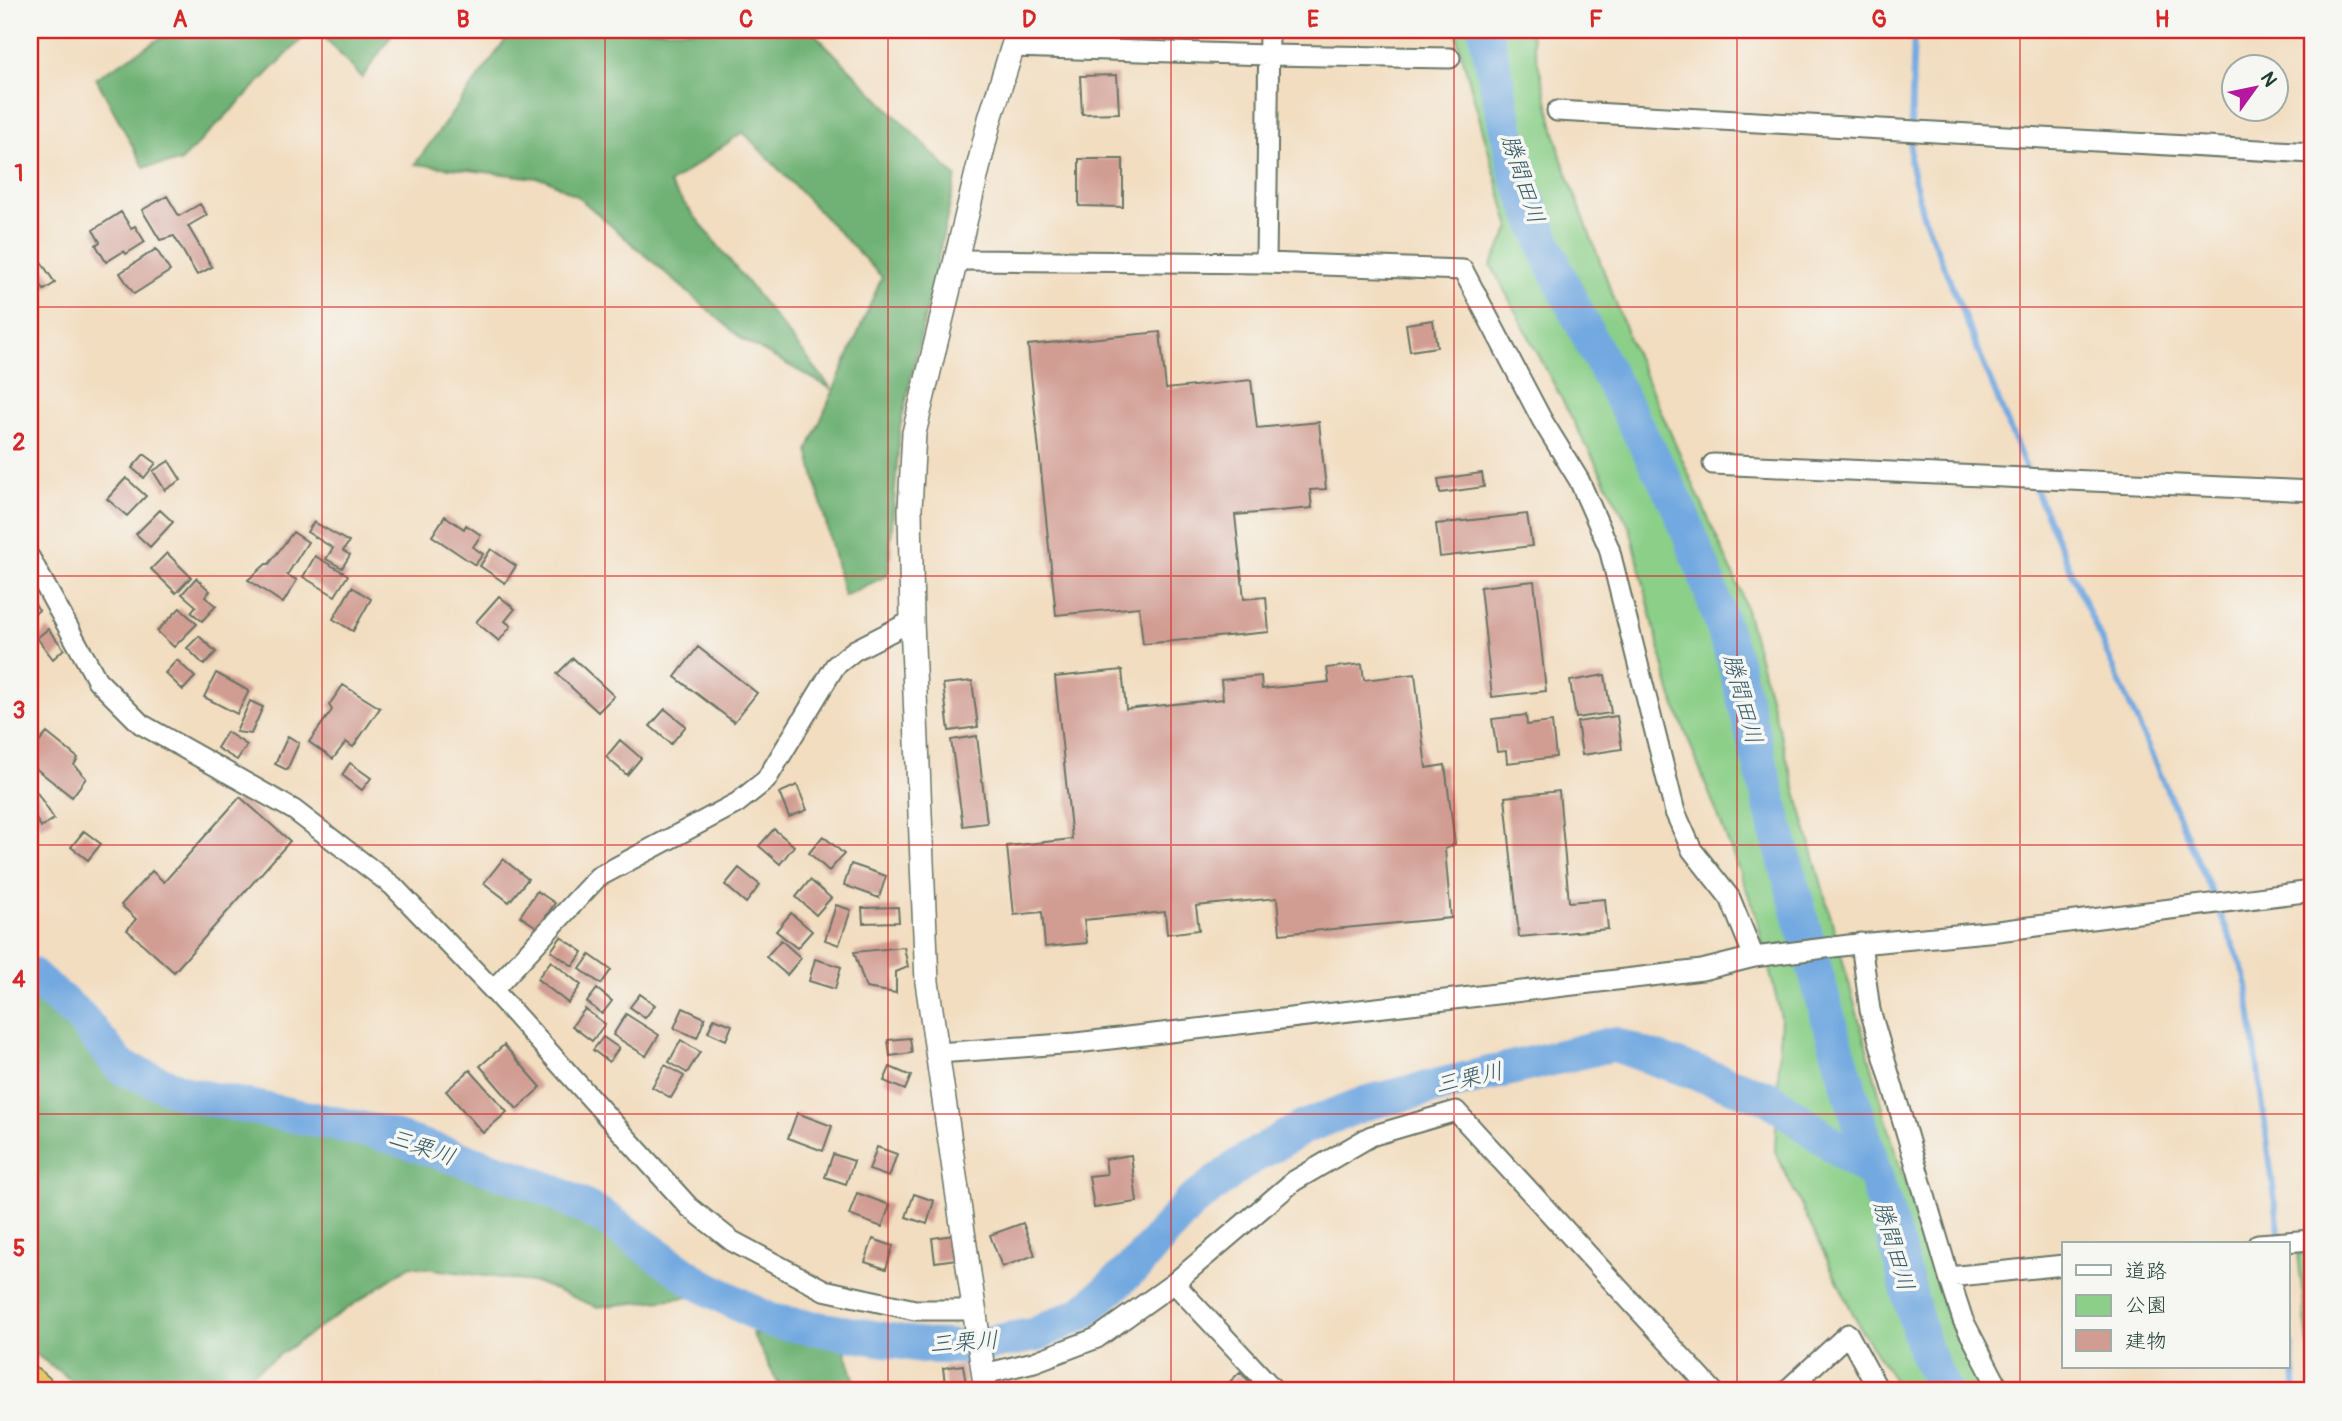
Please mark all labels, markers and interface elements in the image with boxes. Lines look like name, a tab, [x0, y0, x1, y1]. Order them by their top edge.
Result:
text: A	[173, 5, 188, 34]
text: B	[456, 5, 470, 34]
text: C	[739, 5, 753, 34]
text: D	[1022, 5, 1036, 34]
text: E	[1307, 5, 1319, 34]
text: F	[1589, 5, 1603, 34]
text: G	[1871, 5, 1887, 34]
text: H	[2155, 5, 2169, 34]
north arrow	[2220, 52, 2290, 122]
text: N	[2255, 67, 2282, 91]
water label: 勝間田川	[1495, 131, 1551, 227]
text: 1	[15, 159, 24, 188]
text: 2	[13, 428, 26, 457]
water label: 勝間田川	[1717, 651, 1769, 747]
text: 3	[13, 696, 25, 725]
text: 4	[12, 965, 26, 994]
water label: 三栗川	[1432, 1056, 1506, 1100]
water label: 三栗川	[385, 1122, 459, 1172]
water label: 勝間田川	[1867, 1198, 1921, 1294]
text: 5	[13, 1234, 25, 1263]
legend	[2062, 1242, 2290, 1368]
text: 道路	[2125, 1258, 2167, 1285]
text: 公園	[2125, 1292, 2167, 1319]
water label: 三栗川	[929, 1325, 999, 1359]
text: 建物	[2125, 1328, 2167, 1355]

